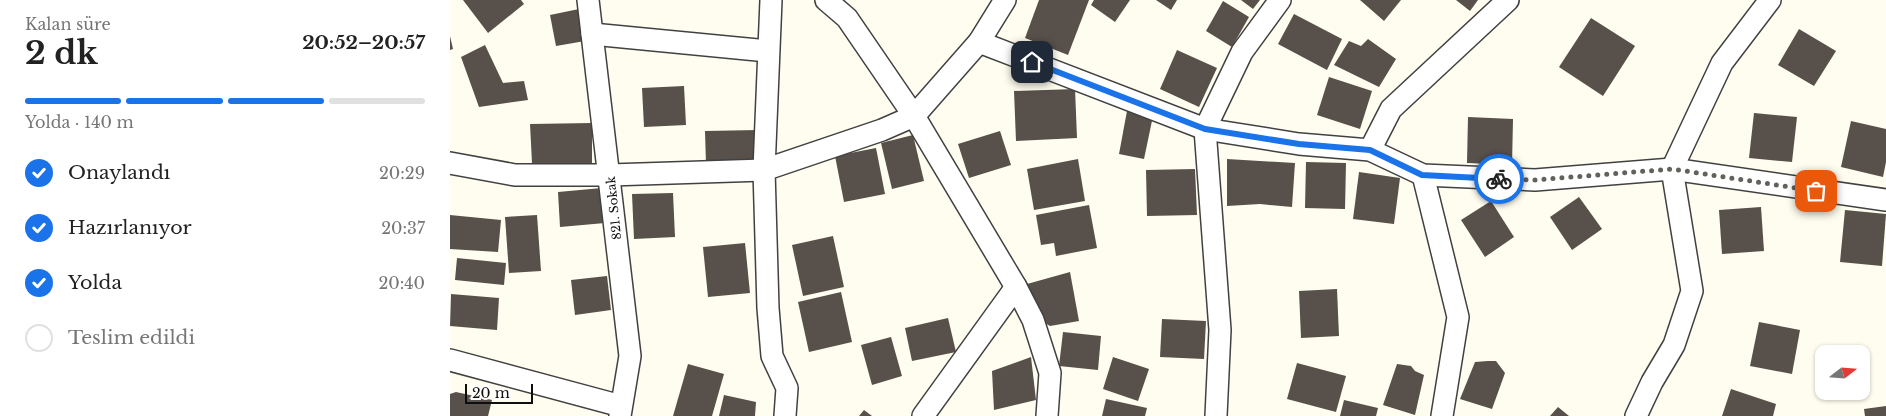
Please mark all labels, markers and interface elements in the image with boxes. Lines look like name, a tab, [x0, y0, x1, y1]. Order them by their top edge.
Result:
text: Kalan süre	[25, 14, 111, 34]
text: 20:52–20:57	[302, 31, 425, 54]
text: 2 dk	[25, 33, 98, 73]
pin	[1011, 41, 1053, 83]
icon: home	[1018, 48, 1046, 76]
text: Yolda · 140 m	[25, 112, 134, 132]
courier	[1474, 154, 1524, 204]
icon: check	[25, 159, 53, 187]
text: Onaylandı	[68, 161, 170, 184]
text: 20:29	[379, 163, 425, 183]
icon: bike	[1485, 165, 1513, 193]
pin	[1795, 170, 1837, 212]
street label: 821. Sokak	[603, 175, 624, 240]
icon: bag	[1802, 177, 1830, 205]
icon: check	[25, 214, 53, 242]
text: Hazırlanıyor	[68, 216, 192, 239]
text: 20:37	[381, 218, 425, 238]
icon: check	[25, 269, 53, 297]
text: Yolda	[68, 271, 122, 294]
text: 20:40	[378, 273, 425, 293]
text: Teslim edildi	[68, 326, 195, 349]
north arrow	[1815, 345, 1870, 400]
map controls	[1815, 345, 1870, 400]
scale bar	[465, 381, 532, 404]
text: 20 m	[472, 384, 510, 402]

